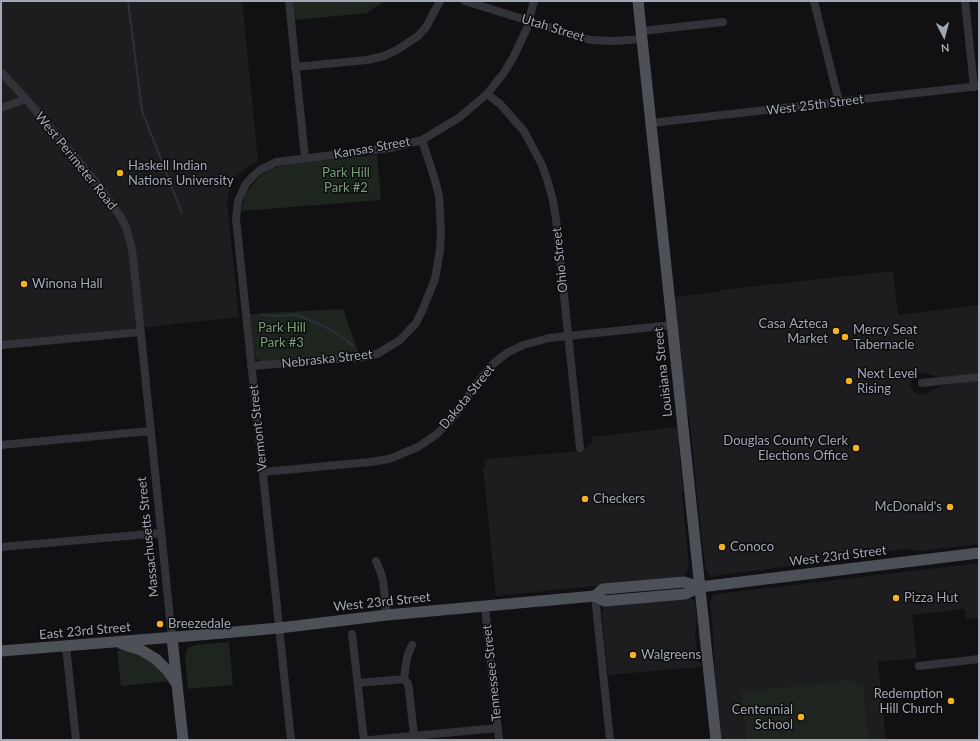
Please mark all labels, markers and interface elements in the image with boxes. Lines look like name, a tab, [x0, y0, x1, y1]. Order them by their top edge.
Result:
street label: Utah Street	[519, 11, 587, 45]
north arrow	[924, 16, 964, 56]
text: N	[940, 42, 950, 55]
street label: West 25th Street	[766, 91, 864, 119]
street label: West Perimeter Road	[32, 109, 120, 213]
street label: Kansas Street	[332, 134, 412, 162]
place label: Haskell Indian Nations University	[128, 158, 234, 189]
park label: Park Hill Park #2	[322, 165, 370, 196]
marker: Haskell Indian Nations University	[115, 168, 125, 178]
street label: Ohio Street	[549, 227, 571, 293]
place label: Winona Hall	[32, 276, 103, 292]
marker: Winona Hall	[19, 279, 29, 289]
place label: Casa Azteca Market	[759, 316, 828, 347]
park label: Park Hill Park #3	[258, 320, 306, 351]
place label: Mercy Seat Tabernacle	[853, 322, 917, 353]
street label: Louisiana Street	[651, 326, 675, 418]
marker: Casa Azteca Market	[831, 326, 841, 336]
marker: Mercy Seat Tabernacle	[840, 332, 850, 342]
street label: Nebraska Street	[281, 346, 373, 372]
street label: Dakota Street	[436, 362, 498, 432]
place label: Next Level Rising	[857, 366, 917, 397]
marker: Next Level Rising	[844, 376, 854, 386]
street label: Vermont Street	[246, 384, 270, 472]
place label: Douglas County Clerk Elections Office	[723, 433, 848, 464]
marker: Douglas County Clerk Elections Office	[851, 443, 861, 453]
street label: Massachusetts Street	[134, 476, 162, 598]
place label: Checkers	[593, 491, 645, 507]
marker: Checkers	[580, 494, 590, 504]
place label: McDonald's	[875, 499, 942, 515]
marker: McDonald's	[945, 502, 955, 512]
place label: Conoco	[730, 539, 774, 555]
marker: Conoco	[717, 542, 727, 552]
street label: West 23rd Street	[789, 542, 887, 570]
street label: West 23rd Street	[333, 589, 431, 615]
place label: Pizza Hut	[904, 590, 958, 606]
marker: Pizza Hut	[891, 593, 901, 603]
place label: Breezedale	[168, 616, 231, 632]
street label: East 23rd Street	[39, 619, 131, 643]
marker: Breezedale	[155, 619, 165, 629]
street label: Tennessee Street	[479, 624, 505, 722]
place label: Walgreens	[641, 647, 701, 663]
marker: Walgreens	[628, 650, 638, 660]
place label: Redemption Hill Church	[874, 686, 943, 717]
marker: Redemption Hill Church	[946, 696, 956, 706]
place label: Centennial School	[732, 702, 793, 733]
marker: Centennial School	[796, 712, 806, 722]

